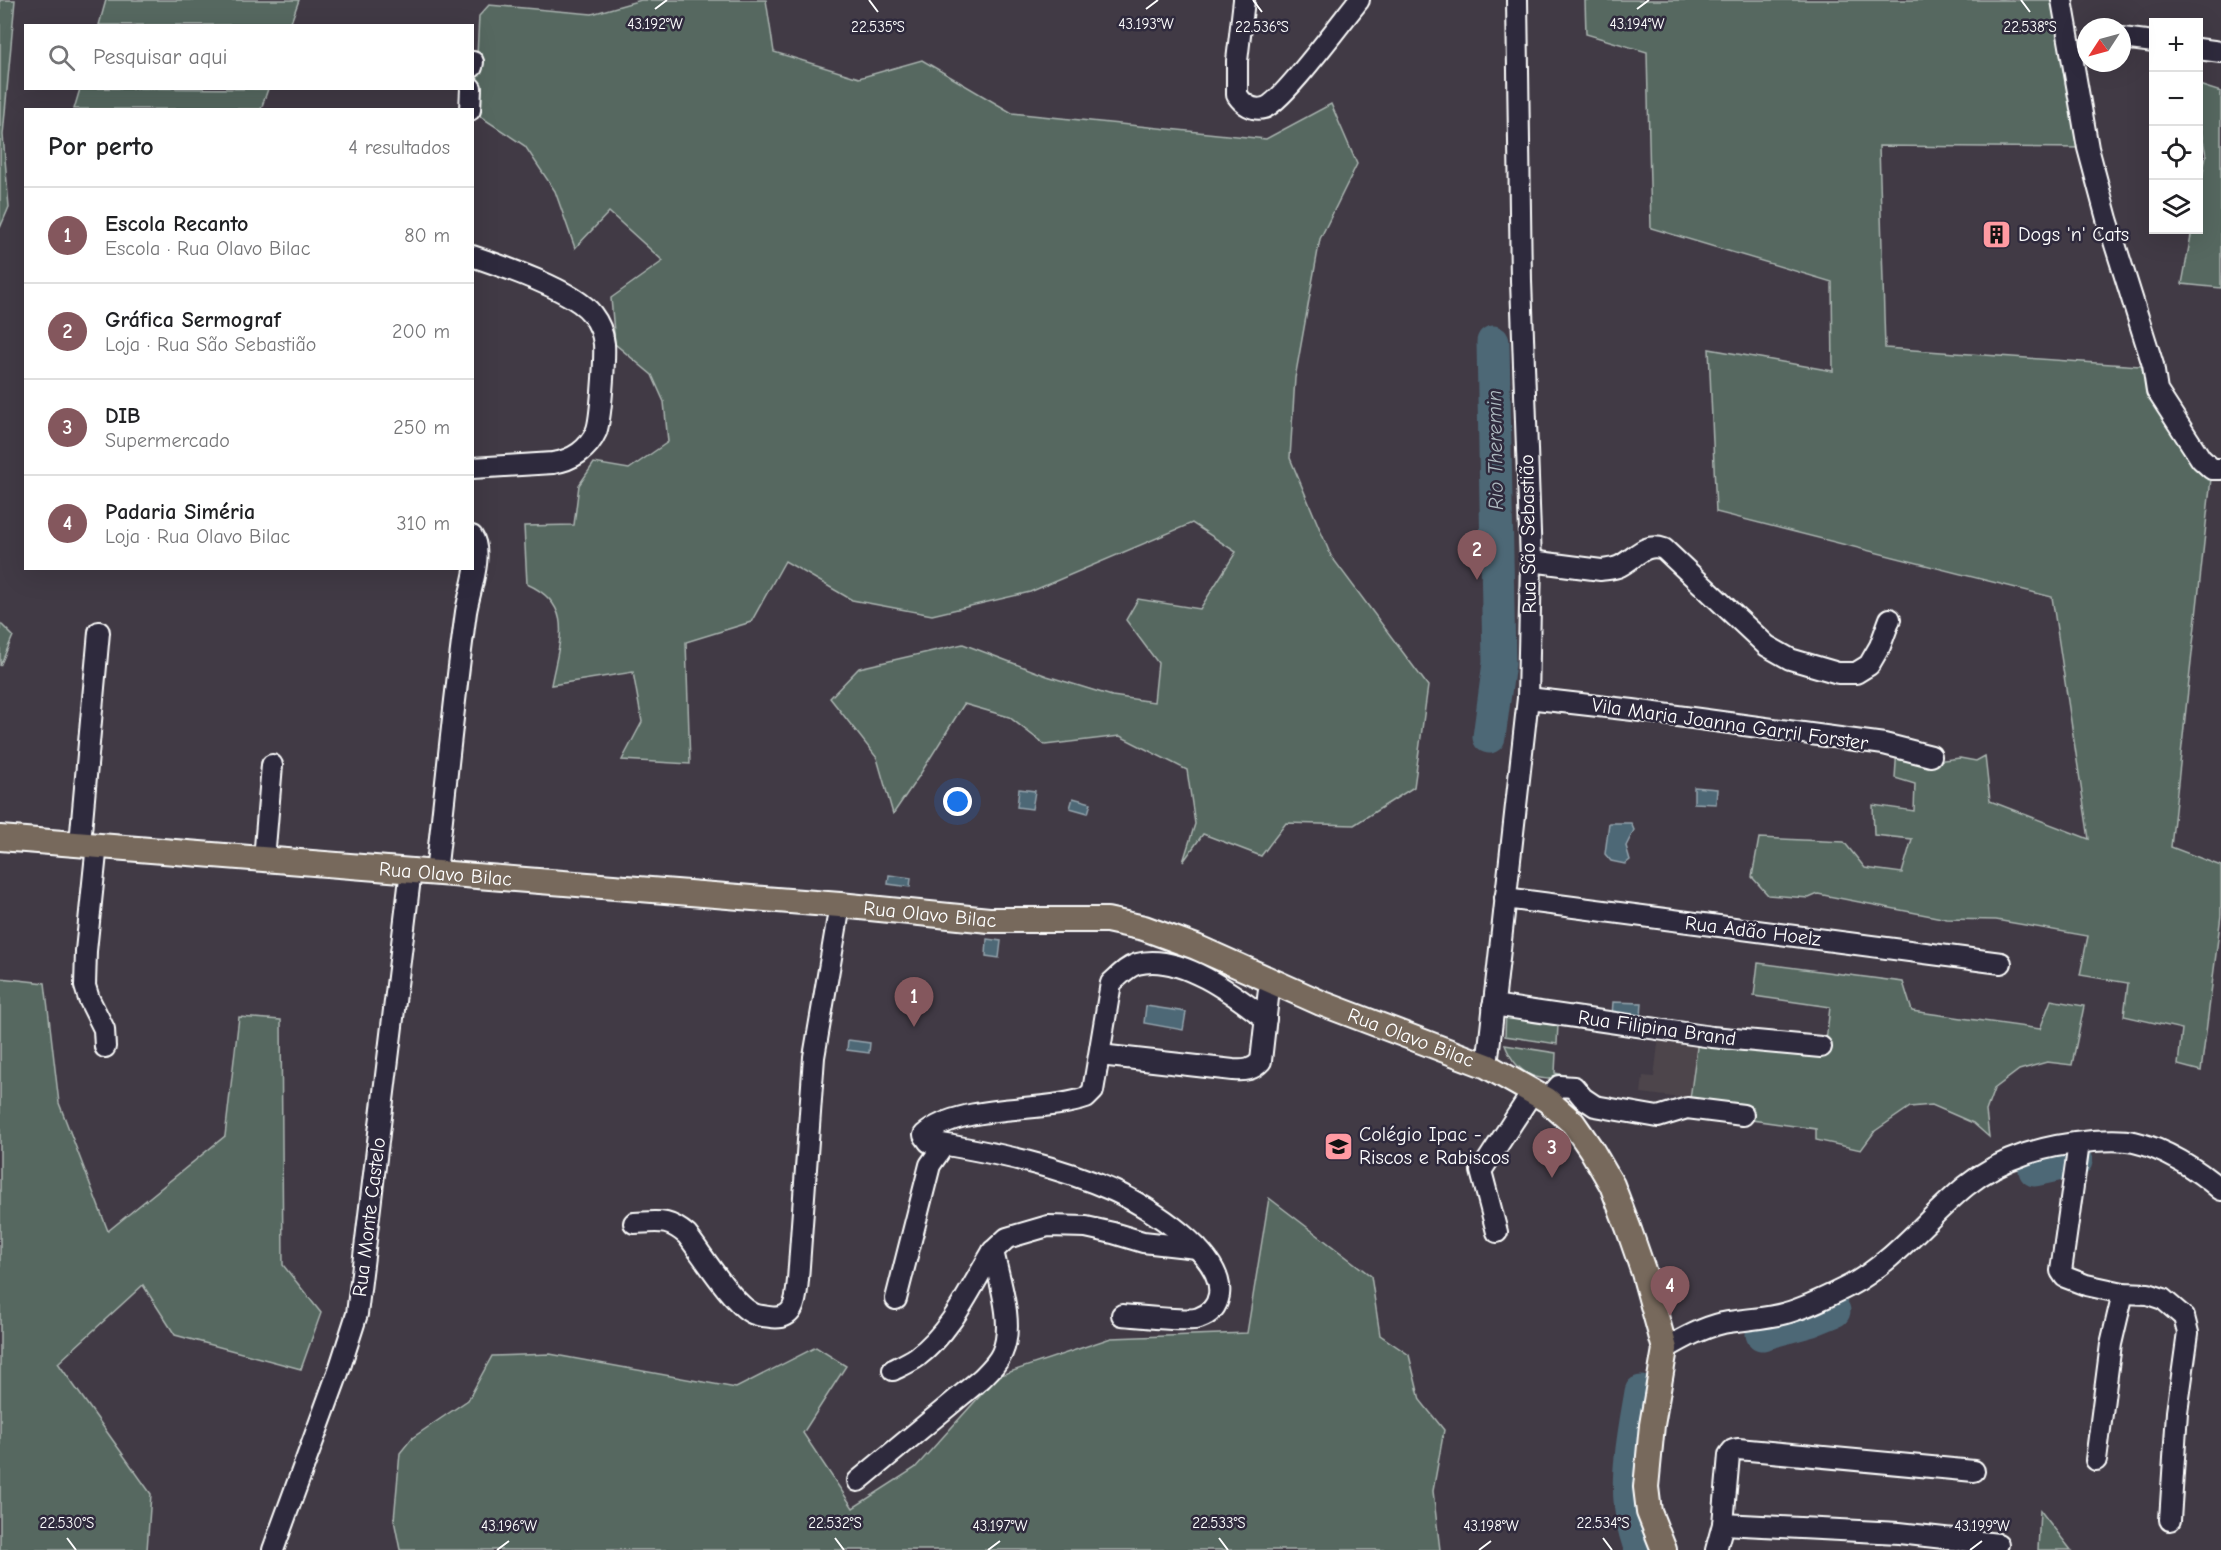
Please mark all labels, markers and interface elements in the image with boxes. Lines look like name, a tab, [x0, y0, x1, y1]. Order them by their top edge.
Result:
text: 43.192°W	[627, 15, 683, 33]
text: 43.193°W	[1118, 15, 1174, 33]
text: 43.194°W	[1609, 15, 1665, 33]
text: 22.535°S	[851, 18, 905, 36]
text: 22.536°S	[1235, 18, 1289, 36]
text: 22.538°S	[2003, 18, 2057, 36]
north arrow	[2077, 18, 2131, 72]
map controls	[2149, 18, 2203, 234]
button: +	[2149, 18, 2203, 72]
search box	[24, 24, 474, 90]
icon: search	[45, 41, 78, 74]
text: Pesquisar aqui	[93, 44, 228, 70]
button: −	[2149, 72, 2203, 126]
button: locate	[2149, 126, 2203, 180]
text: Por perto	[48, 132, 154, 162]
text: 4 resultados	[348, 136, 450, 159]
button: layers	[2149, 180, 2203, 234]
text: Escola Recanto	[105, 211, 248, 237]
building icon: Dogs 'n' Cats	[1981, 218, 2013, 250]
place label: Dogs 'n' Cats	[2018, 223, 2129, 246]
text: 1	[64, 224, 71, 247]
text: 80 m	[404, 224, 450, 247]
text: Escola · Rua Olavo Bilac	[105, 237, 310, 260]
text: Gráfica Sermograf	[105, 307, 281, 333]
text: 2	[63, 320, 72, 343]
text: 200 m	[392, 320, 450, 343]
text: Loja · Rua São Sebastião	[105, 333, 316, 356]
water label: Rio Theremin	[1482, 390, 1508, 510]
text: DIB	[105, 403, 141, 429]
text: 3	[63, 416, 72, 439]
text: 250 m	[393, 416, 450, 439]
text: Supermercado	[105, 429, 230, 452]
street label: Rua São Sebastião	[1515, 454, 1541, 614]
text: Padaria Siméria	[105, 499, 255, 525]
text: 4	[63, 512, 72, 535]
text: 310 m	[397, 512, 450, 535]
text: Loja · Rua Olavo Bilac	[105, 525, 290, 548]
pin: 2	[1458, 530, 1496, 580]
street label: Vila Maria Joanna Garril Forster	[1590, 693, 1870, 755]
your location	[943, 787, 972, 816]
street label: Rua Olavo Bilac	[378, 857, 513, 890]
street label: Rua Olavo Bilac	[862, 896, 997, 932]
street label: Rua Adão Hoelz	[1684, 911, 1823, 951]
pin: 1	[894, 978, 934, 1027]
street label: Rua Olavo Bilac	[1345, 1003, 1478, 1072]
street label: Rua Filipina Brand	[1577, 1006, 1737, 1050]
place label: Colégio Ipac - Riscos e Rabiscos	[1359, 1123, 1509, 1169]
pin: 3	[1532, 1128, 1572, 1178]
school or university icon: Colégio Ipac - Riscos e Rabiscos	[1322, 1130, 1354, 1162]
street label: Rua Monte Castelo	[348, 1136, 390, 1298]
pin: 4	[1650, 1266, 1690, 1316]
text: 22.530°S	[40, 1514, 94, 1532]
text: 22.532°S	[808, 1514, 862, 1532]
text: 22.533°S	[1192, 1514, 1246, 1532]
text: 22.534°S	[1577, 1514, 1629, 1532]
text: 43.196°W	[481, 1517, 537, 1535]
text: 43.197°W	[973, 1517, 1027, 1535]
text: 43.198°W	[1463, 1517, 1519, 1535]
text: 43.199°W	[1954, 1517, 2010, 1535]

